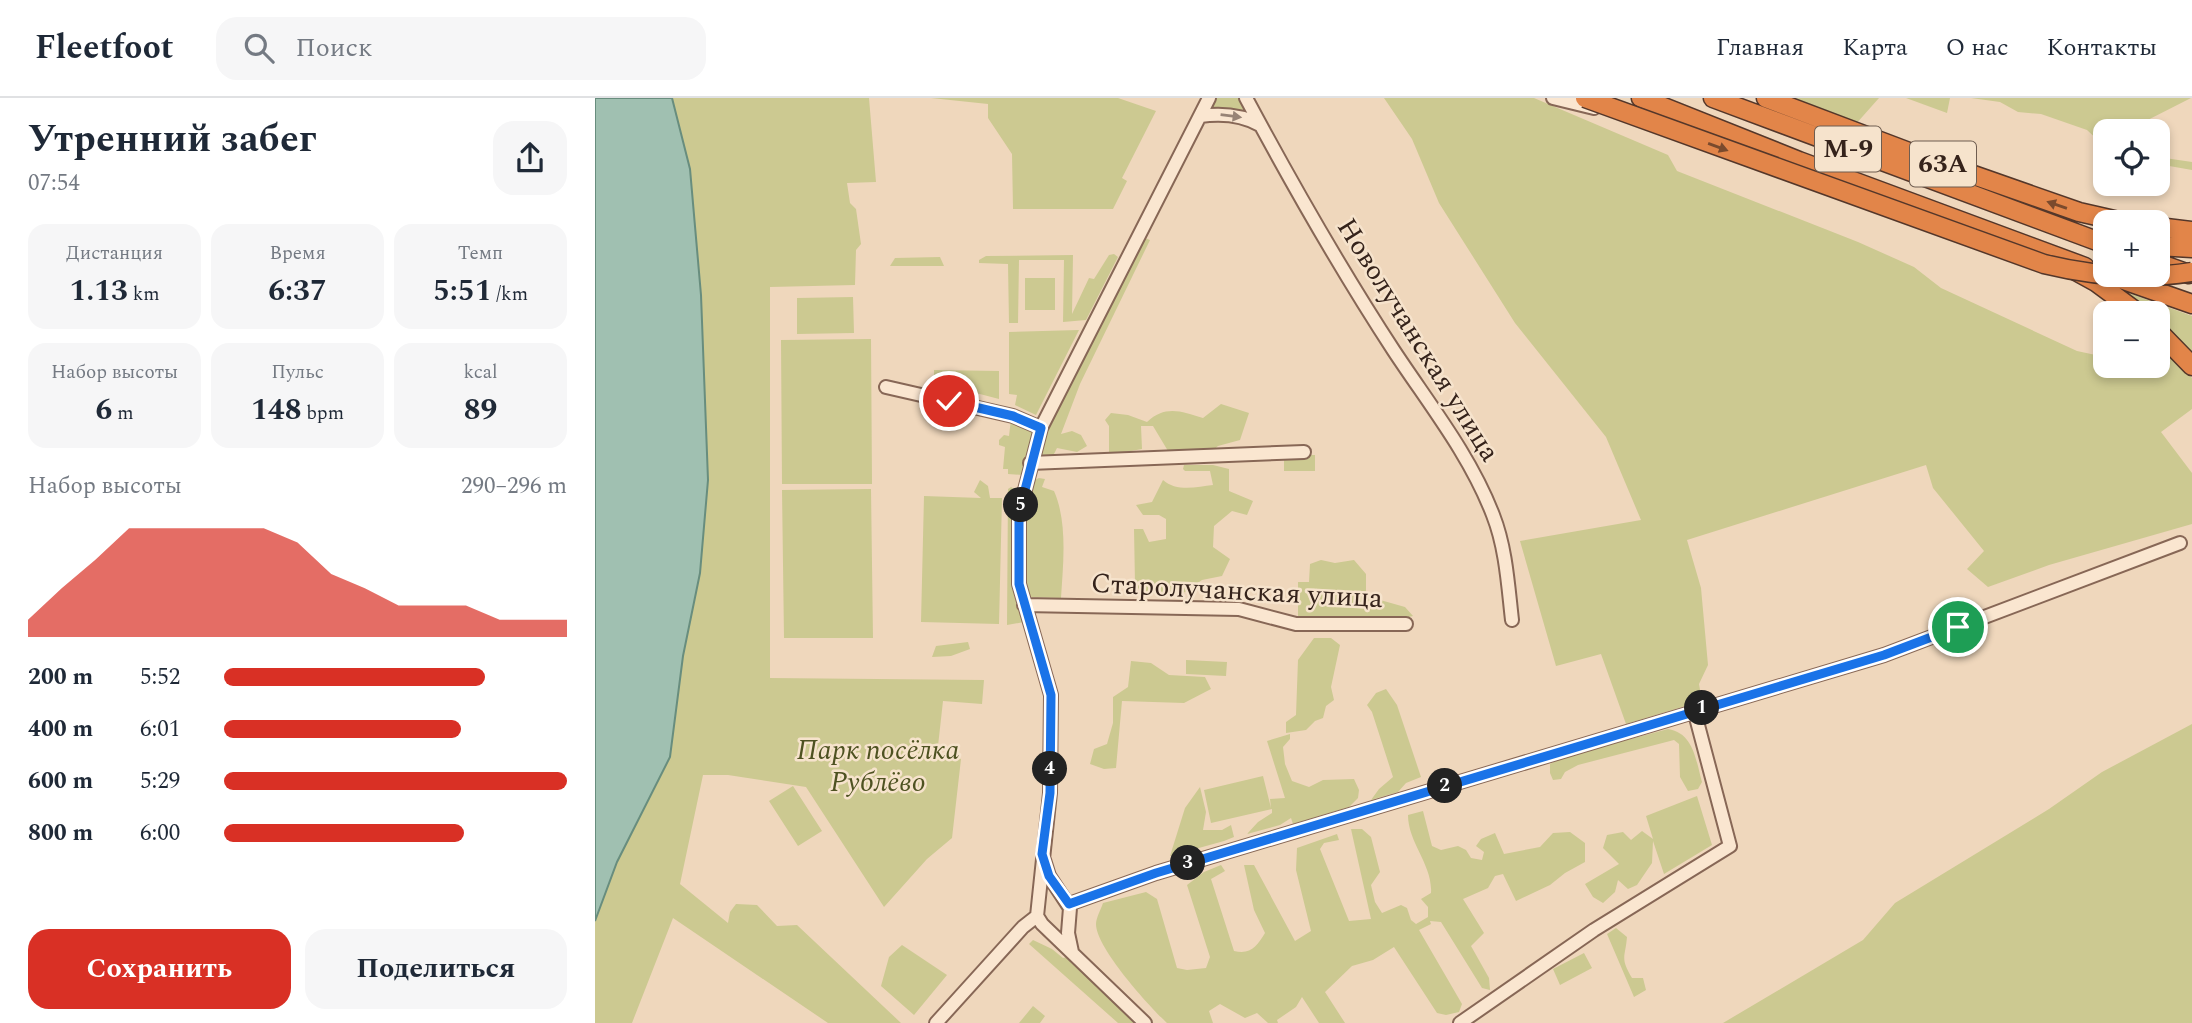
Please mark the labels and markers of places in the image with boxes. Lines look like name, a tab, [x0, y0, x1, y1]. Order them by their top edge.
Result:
pin	[919, 371, 979, 431]
pin: 5	[1003, 488, 1039, 522]
pin	[1928, 597, 1988, 657]
pin: 1	[1685, 690, 1719, 726]
pin: 4	[1033, 752, 1067, 786]
pin: 2	[1427, 768, 1463, 804]
pin: 3	[1171, 846, 1205, 880]

